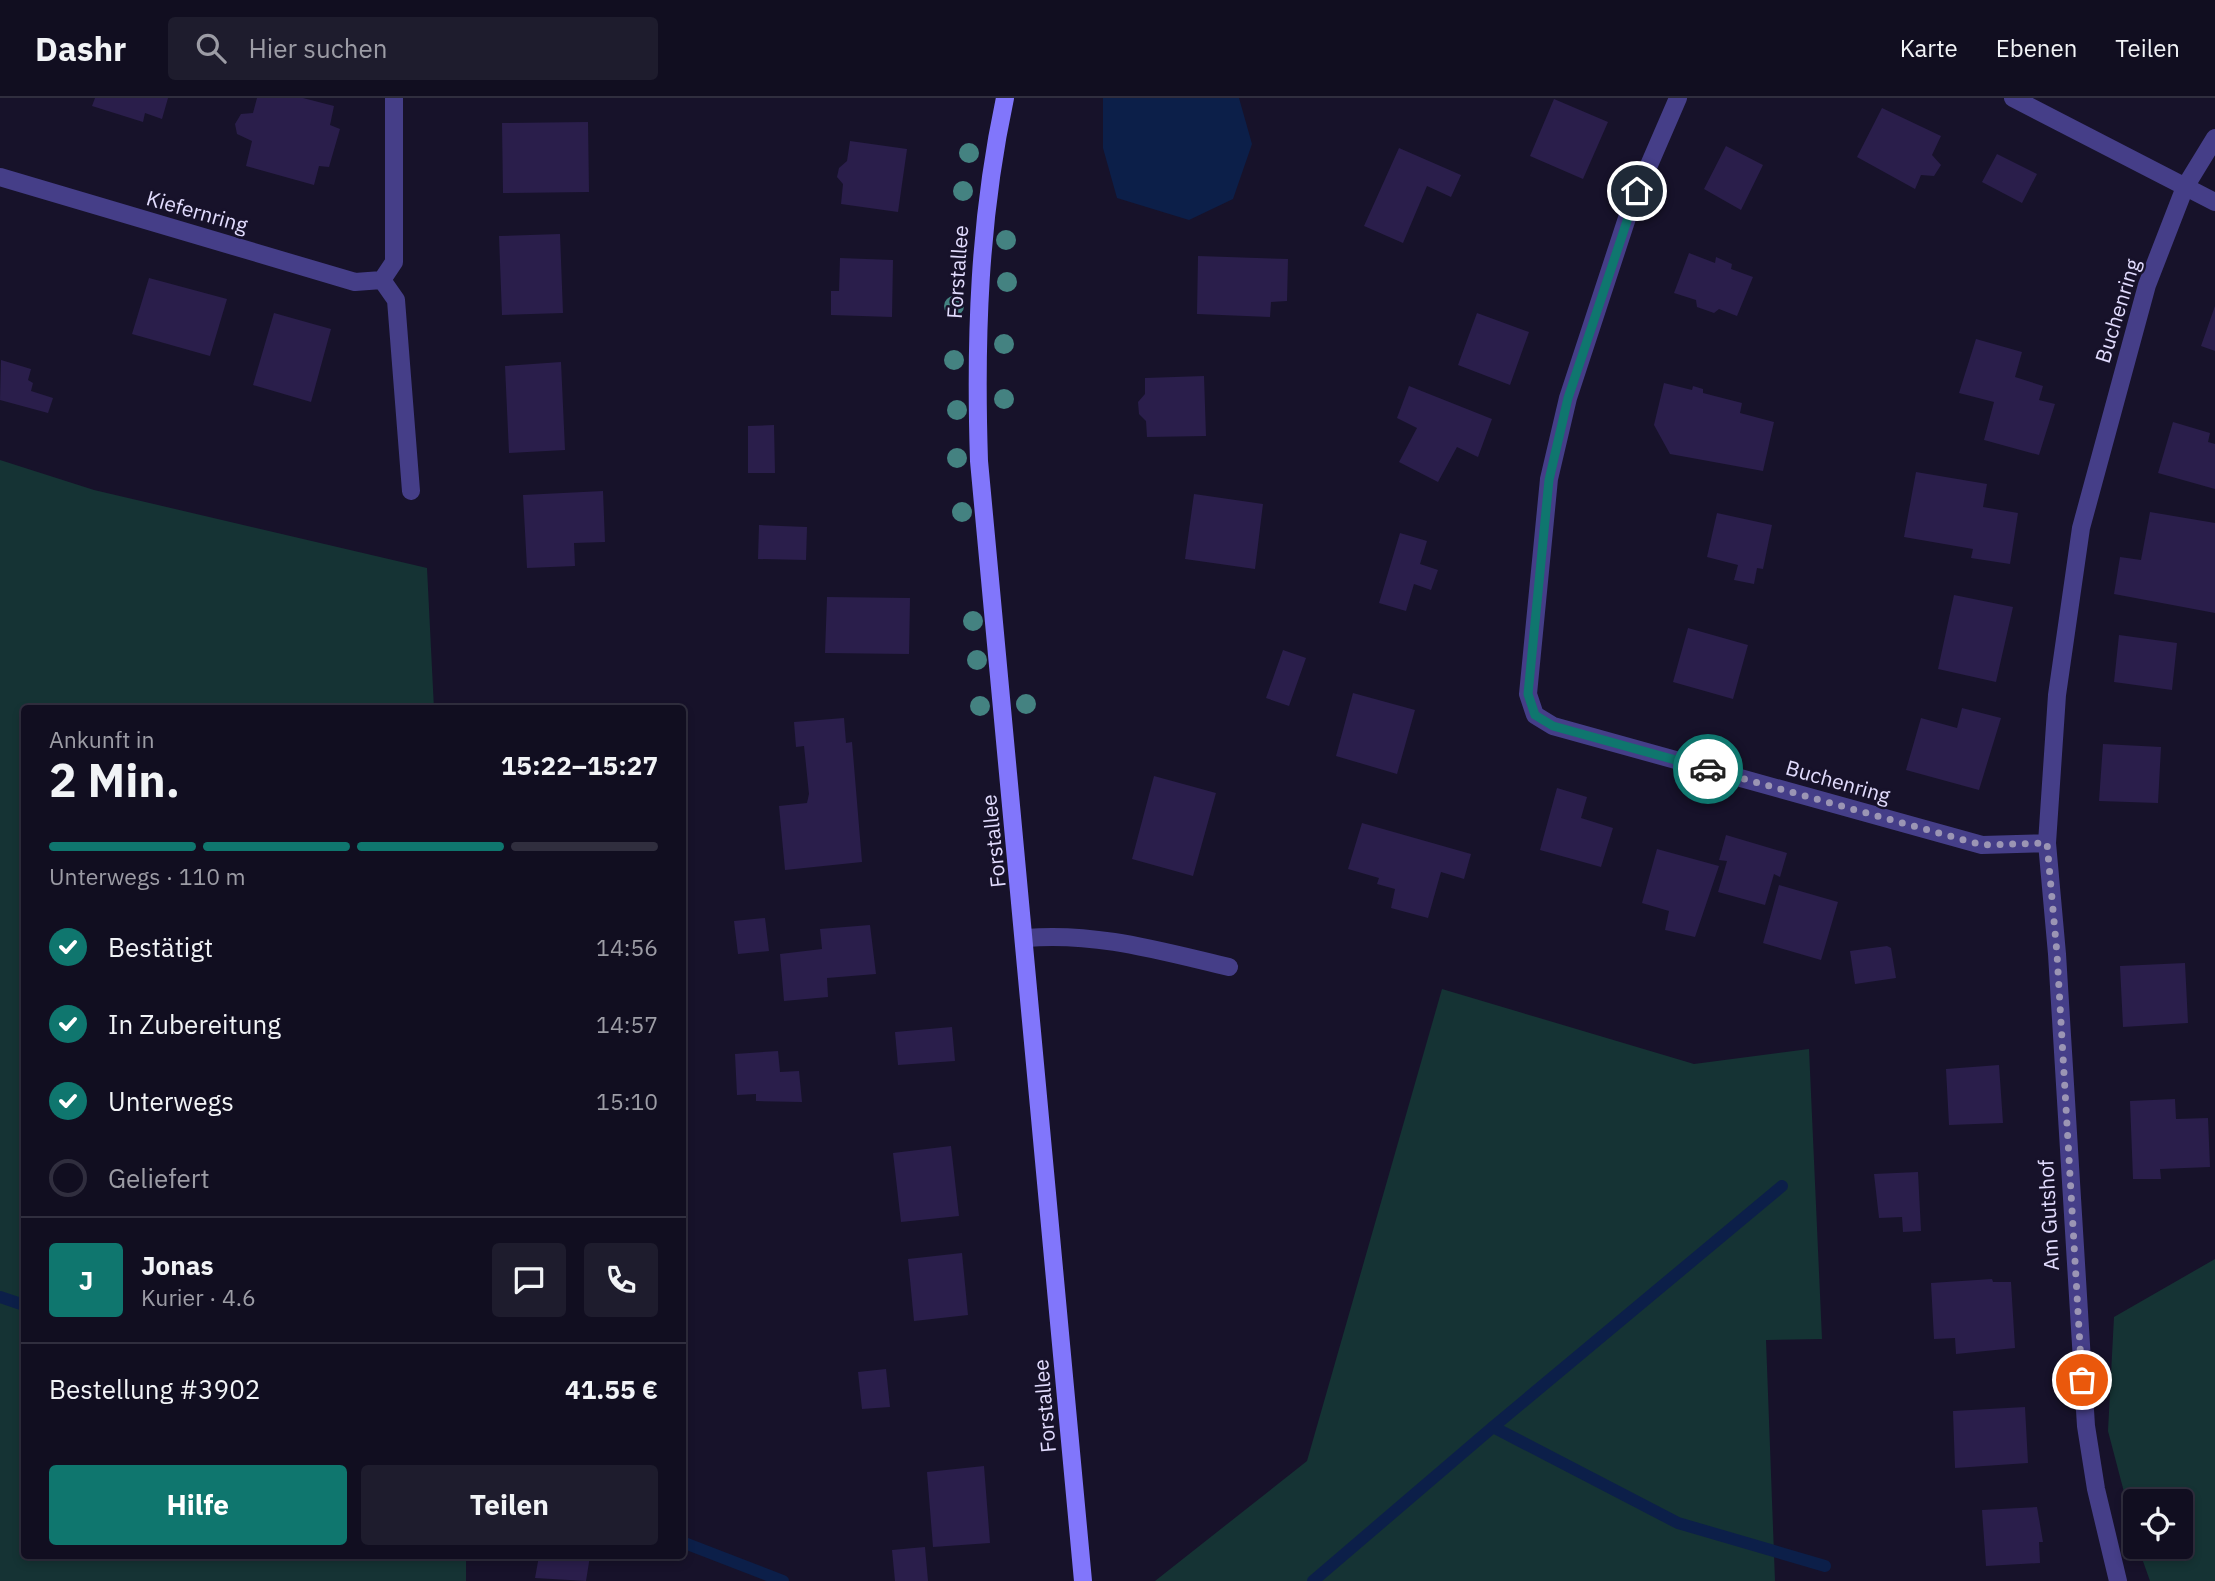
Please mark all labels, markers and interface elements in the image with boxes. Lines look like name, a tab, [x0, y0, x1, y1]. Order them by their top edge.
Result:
search box	[168, 17, 658, 80]
text: Dashr	[35, 27, 126, 70]
icon: search	[192, 29, 230, 67]
text: Hier suchen	[248, 31, 388, 65]
text: Karte	[1900, 32, 1958, 64]
text: Ebenen	[1996, 32, 2077, 64]
text: Teilen	[2115, 32, 2180, 64]
pin	[1607, 161, 1667, 221]
icon: home	[1618, 172, 1656, 210]
street label: Kiefernring	[143, 183, 251, 239]
street label: Forstallee	[940, 224, 974, 320]
street label: Buchenring	[2088, 255, 2146, 366]
text: Ankunft in	[49, 724, 155, 754]
courier	[1673, 734, 1743, 804]
text: 15:22–15:27	[501, 748, 658, 782]
text: 2 Min.	[49, 750, 180, 810]
icon: car	[1689, 750, 1727, 788]
street label: Buchenring	[1783, 753, 1894, 809]
street label: Forstallee	[974, 793, 1012, 889]
text: Unterwegs · 110 m	[49, 861, 246, 891]
icon: check	[49, 928, 87, 966]
text: Bestätigt	[108, 930, 213, 964]
text: 14:56	[596, 932, 658, 962]
icon: check	[49, 1005, 87, 1043]
text: In Zubereitung	[108, 1007, 281, 1041]
text: 14:57	[596, 1009, 658, 1039]
icon: check	[49, 1082, 87, 1120]
text: Unterwegs	[108, 1084, 234, 1118]
text: 15:10	[596, 1086, 658, 1116]
street label: Am Gutshof	[2031, 1159, 2065, 1271]
text: Geliefert	[108, 1161, 210, 1195]
button: chat	[492, 1243, 566, 1317]
button: phone	[584, 1243, 658, 1317]
text: Jonas	[141, 1248, 214, 1282]
text: J	[79, 1263, 93, 1297]
text: Kurier · 4.6	[141, 1282, 256, 1312]
pin	[2052, 1350, 2112, 1410]
street label: Forstallee	[1026, 1358, 1062, 1454]
icon: bag	[2063, 1361, 2101, 1399]
text: Bestellung #3902	[49, 1372, 260, 1406]
text: 41.55 €	[565, 1372, 658, 1406]
button: Hilfe	[49, 1465, 347, 1545]
button: Teilen	[361, 1465, 658, 1545]
map controls	[2123, 1489, 2193, 1559]
button: locate	[2123, 1489, 2193, 1559]

